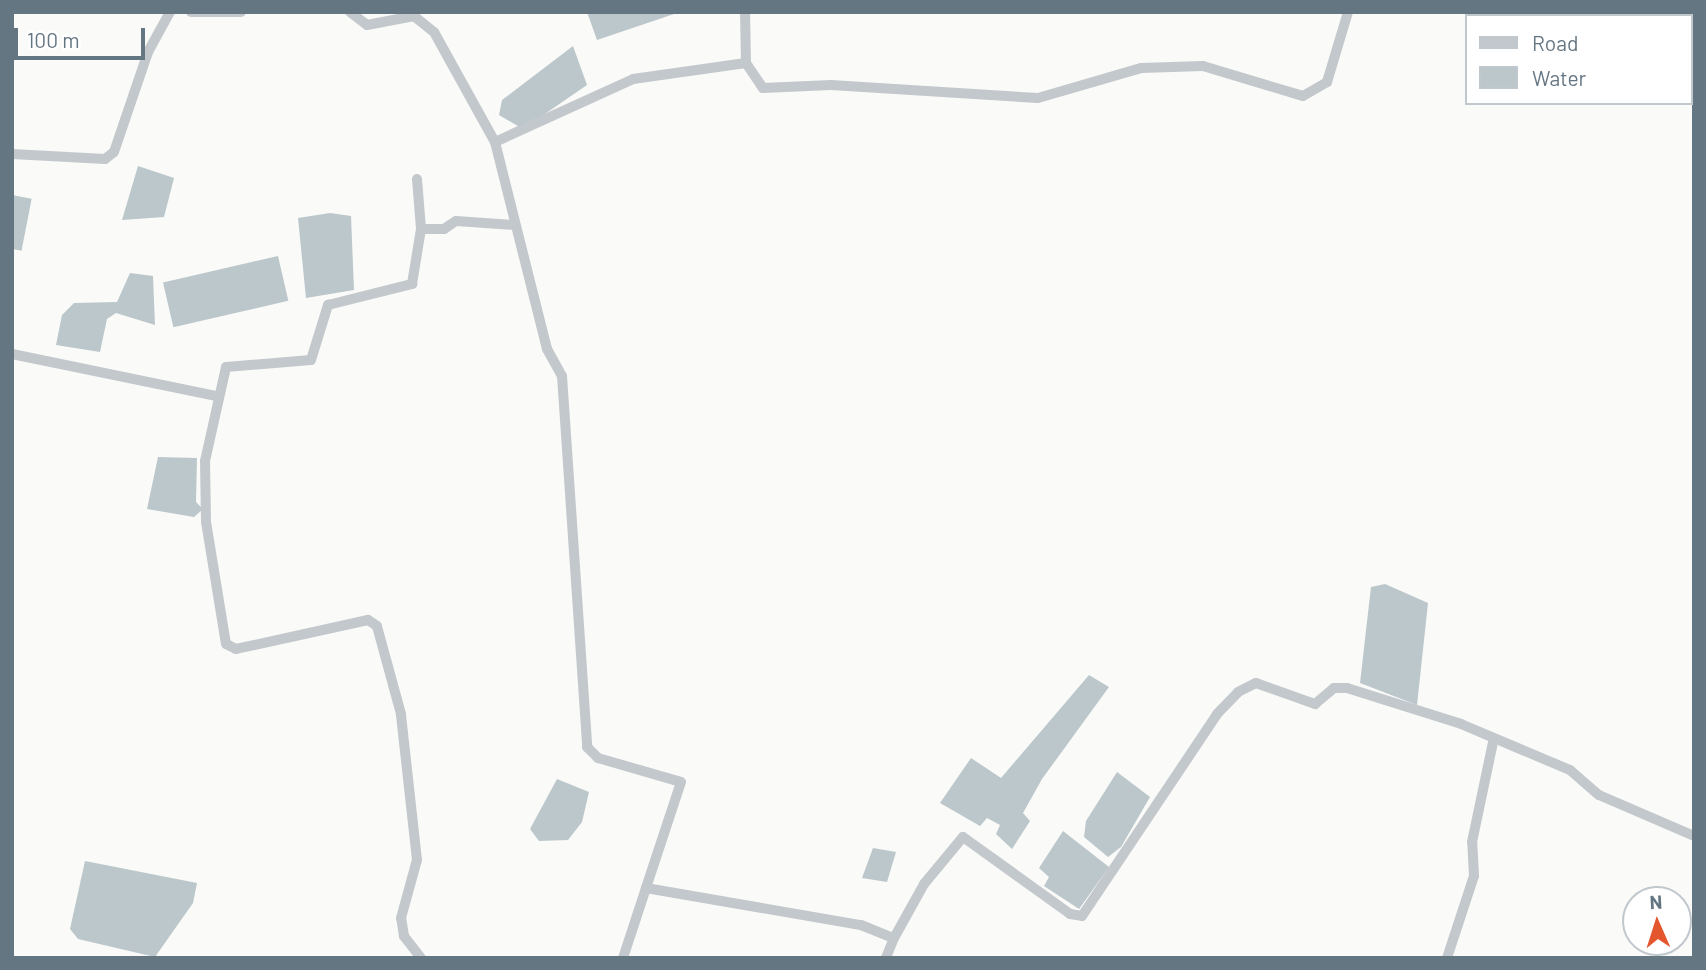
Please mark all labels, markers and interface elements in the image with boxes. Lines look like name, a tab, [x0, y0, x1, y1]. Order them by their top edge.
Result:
scale bar	[18, 14, 149, 58]
legend	[1464, 14, 1692, 105]
text: 100 m	[27, 27, 80, 52]
text: Road	[1532, 30, 1578, 55]
text: Water	[1532, 65, 1586, 90]
north arrow	[1622, 886, 1692, 956]
text: N	[1649, 890, 1663, 913]

